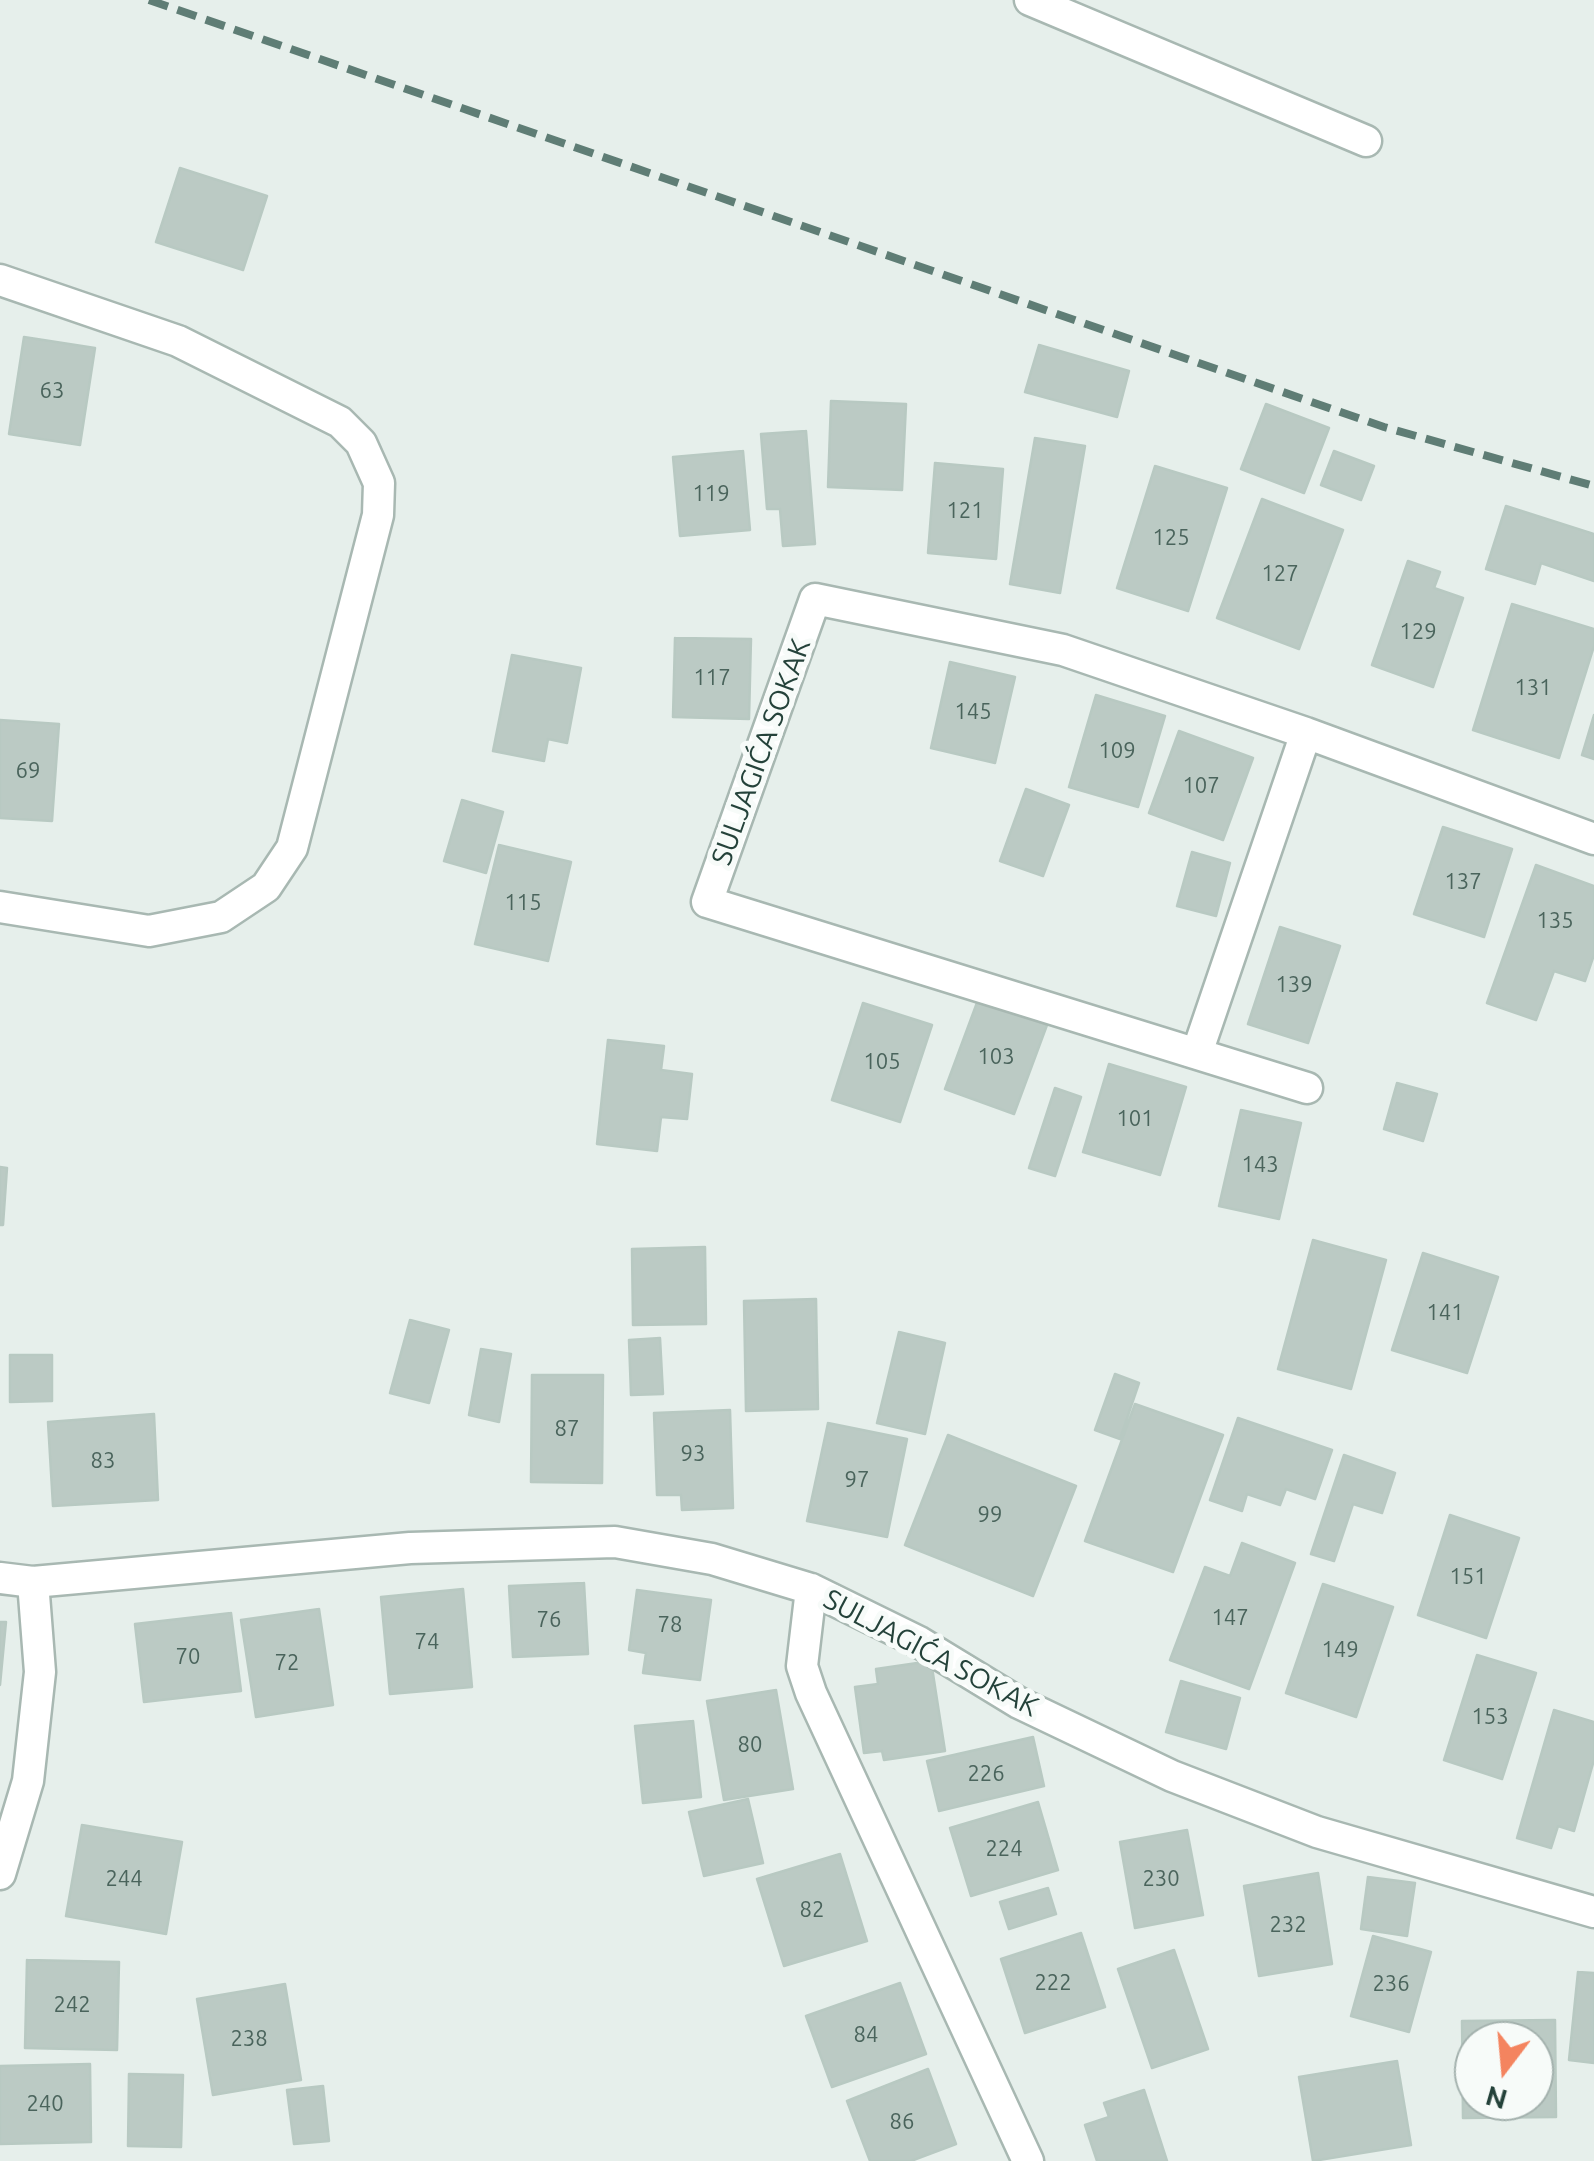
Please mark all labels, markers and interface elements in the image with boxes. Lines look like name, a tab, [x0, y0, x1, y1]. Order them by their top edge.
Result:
house number: 63	[40, 378, 64, 404]
house number: 119	[692, 481, 730, 507]
house number: 121	[946, 498, 984, 524]
house number: 125	[1152, 525, 1190, 551]
house number: 127	[1261, 561, 1299, 587]
house number: 129	[1399, 619, 1437, 645]
street label: SULJAGIĆA SOKAK	[704, 634, 818, 870]
house number: 117	[693, 665, 731, 691]
house number: 131	[1514, 675, 1552, 701]
house number: 145	[954, 699, 992, 725]
house number: 109	[1098, 738, 1136, 764]
house number: 69	[16, 758, 40, 784]
house number: 107	[1182, 773, 1220, 799]
house number: 137	[1444, 869, 1482, 895]
house number: 115	[504, 890, 542, 916]
house number: 135	[1536, 908, 1574, 934]
house number: 139	[1275, 972, 1313, 998]
house number: 103	[977, 1044, 1015, 1070]
house number: 105	[863, 1049, 901, 1075]
house number: 101	[1116, 1106, 1154, 1132]
house number: 143	[1241, 1152, 1279, 1178]
house number: 141	[1426, 1300, 1464, 1326]
house number: 87	[555, 1416, 579, 1442]
house number: 93	[681, 1441, 705, 1467]
house number: 83	[91, 1448, 115, 1474]
house number: 97	[845, 1467, 869, 1493]
house number: 99	[978, 1502, 1002, 1528]
house number: 151	[1449, 1564, 1487, 1590]
street label: SULJAGIĆA SOKAK	[818, 1582, 1044, 1724]
house number: 147	[1211, 1605, 1249, 1631]
house number: 76	[537, 1607, 561, 1633]
house number: 78	[658, 1612, 682, 1638]
house number: 74	[415, 1629, 439, 1655]
house number: 149	[1321, 1637, 1359, 1663]
house number: 70	[176, 1644, 200, 1670]
house number: 72	[275, 1650, 299, 1676]
house number: 153	[1471, 1704, 1509, 1730]
house number: 80	[738, 1732, 762, 1758]
house number: 226	[967, 1761, 1005, 1787]
house number: 224	[985, 1836, 1023, 1862]
house number: 244	[105, 1866, 143, 1892]
house number: 230	[1142, 1866, 1180, 1892]
house number: 82	[800, 1897, 824, 1923]
house number: 232	[1269, 1912, 1307, 1938]
house number: 222	[1034, 1970, 1072, 1996]
house number: 236	[1372, 1971, 1410, 1997]
house number: 242	[53, 1992, 91, 2018]
north arrow	[1454, 2021, 1554, 2121]
house number: 84	[854, 2022, 878, 2048]
house number: 238	[230, 2026, 268, 2052]
text: N	[1482, 2081, 1510, 2116]
house number: 240	[26, 2091, 64, 2117]
house number: 86	[890, 2109, 914, 2135]

